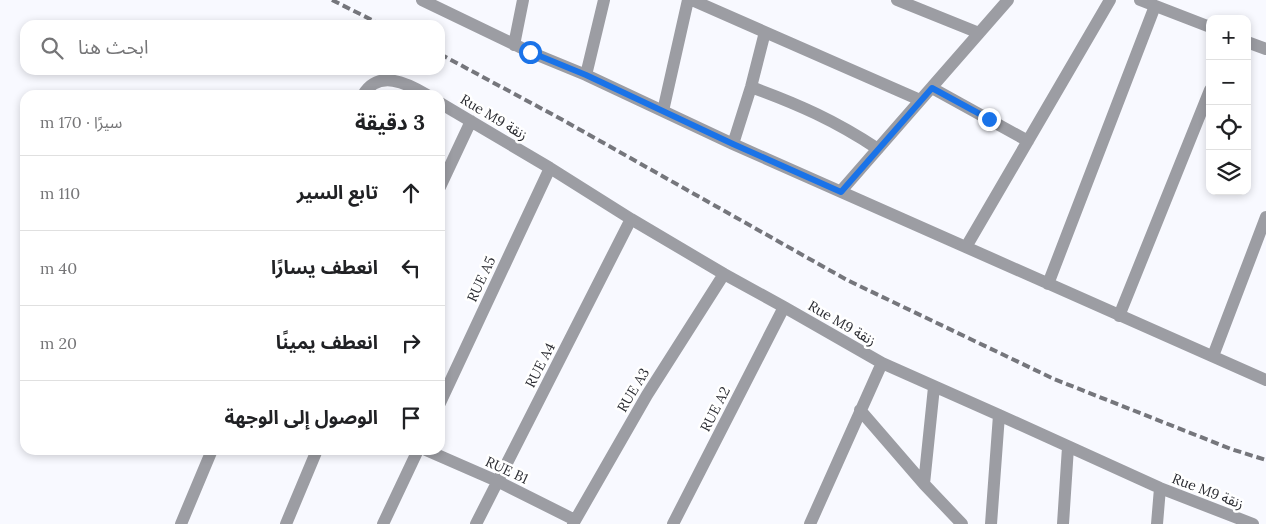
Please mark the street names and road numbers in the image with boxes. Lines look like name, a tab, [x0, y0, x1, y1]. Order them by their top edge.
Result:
street label: Rue M9 زنقة	[457, 90, 531, 144]
street label: RUE A5	[463, 253, 499, 305]
street label: Rue M9 زنقة	[805, 296, 879, 350]
street label: RUE A4	[521, 339, 559, 390]
street label: RUE A3	[613, 365, 653, 415]
street label: RUE A2	[696, 384, 734, 434]
street label: RUE B1	[483, 452, 531, 488]
street label: Rue M9 زنقة	[1170, 469, 1246, 513]

